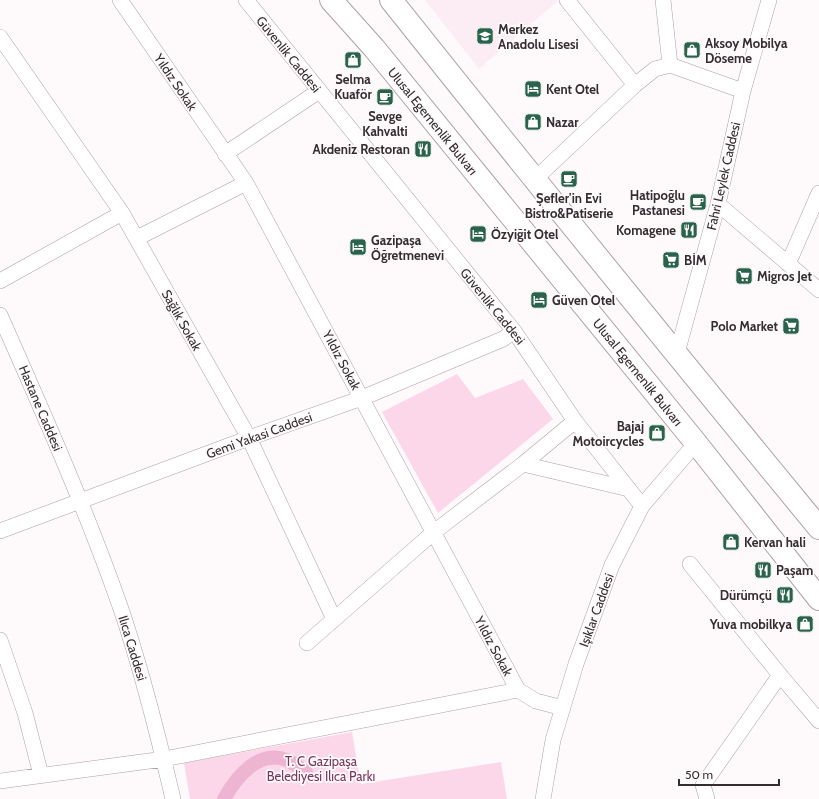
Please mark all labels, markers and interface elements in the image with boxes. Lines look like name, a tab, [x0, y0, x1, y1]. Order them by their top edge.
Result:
street label: Güvenlik Caddesi	[253, 13, 325, 95]
place label: Merkez Anadolu Lisesi	[498, 21, 579, 52]
school or university icon: Merkez Anadolu Lisesi	[475, 26, 495, 46]
place label: Aksoy Mobilya Döseme	[705, 35, 788, 66]
shop icon: Aksoy Mobilya Döseme	[682, 40, 702, 60]
street label: Yıldız Sokak	[151, 50, 201, 114]
shop icon: Selma Kuaför	[343, 50, 363, 70]
street label: Ulusal Egemenlik Bulvarı	[385, 64, 481, 178]
place label: Selma Kuaför	[334, 71, 372, 102]
hotel icon: Kent Otel	[523, 79, 543, 99]
place label: Kent Otel	[546, 81, 600, 97]
cafe icon: Sevge Kahvalti	[375, 87, 395, 107]
place label: Sevge Kahvalti	[362, 108, 408, 139]
shop icon: Nazar	[523, 112, 543, 132]
place label: Nazar	[546, 114, 579, 130]
street label: Fahri Leylek Caddesi	[703, 120, 743, 232]
restaurant icon: Akdeniz Restoran	[413, 139, 433, 159]
place label: Akdeniz Restoran	[313, 141, 410, 157]
cafe icon: Şefler'in Evi Bistro&Patiserie	[559, 169, 579, 189]
place label: Hatipoğlu Pastanesi	[630, 187, 685, 218]
place label: Şefler'in Evi Bistro&Patiserie	[525, 190, 614, 221]
cafe icon: Hatipoğlu Pastanesi	[688, 192, 708, 212]
restaurant icon: Komagene	[679, 220, 699, 240]
place label: Komagene	[616, 222, 676, 238]
hotel icon: Özyiğit Otel	[468, 224, 488, 244]
place label: Özyiğit Otel	[491, 226, 559, 242]
place label: Gazipaşa Öğretmenevi	[371, 232, 444, 263]
hotel icon: Gazipaşa Öğretmenevi	[348, 237, 368, 257]
supermarket icon: BİM	[661, 250, 681, 270]
place label: BİM	[684, 252, 707, 268]
street label: Güvenlik Caddesi	[457, 265, 529, 347]
supermarket icon: Migros Jet	[734, 266, 754, 286]
place label: Migros Jet	[757, 268, 813, 284]
street label: Sağlık Sokak	[159, 287, 205, 354]
hotel icon: Güven Otel	[529, 290, 549, 310]
place label: Güven Otel	[552, 292, 616, 308]
street label: Ulusal Egemenlik Bulvarı	[590, 315, 686, 429]
supermarket icon: Polo Market	[781, 316, 801, 336]
place label: Polo Market	[711, 318, 779, 334]
street label: Yıldız Sokak	[319, 327, 364, 393]
street label: Hastane Caddesi	[16, 363, 66, 453]
street label: Gemi Yakasi Caddesi	[204, 408, 314, 462]
place label: Bajaj Motoircycles	[573, 418, 644, 449]
shop icon: Bajaj Motoircycles	[647, 423, 667, 443]
shop icon: Kervan hali	[721, 532, 741, 552]
place label: Kervan hali	[744, 534, 806, 550]
restaurant icon: Paşam	[753, 560, 773, 580]
place label: Paşam	[776, 562, 813, 578]
street label: Işıklar Caddesi	[575, 571, 617, 649]
restaurant icon: Dürümçü	[775, 585, 795, 605]
place label: Dürümçü	[720, 587, 772, 603]
street label: Ilıca Caddesi	[115, 613, 151, 683]
street label: Yıldız Sokak	[471, 613, 516, 679]
shop icon: Yuva mobilkya	[795, 614, 815, 634]
place label: Yuva mobilkya	[709, 616, 793, 632]
park label: T. C Gazipaşa Belediyesi Ilıca Parkı	[267, 753, 375, 784]
scale bar	[679, 761, 779, 787]
text: 50 m	[685, 767, 713, 782]

